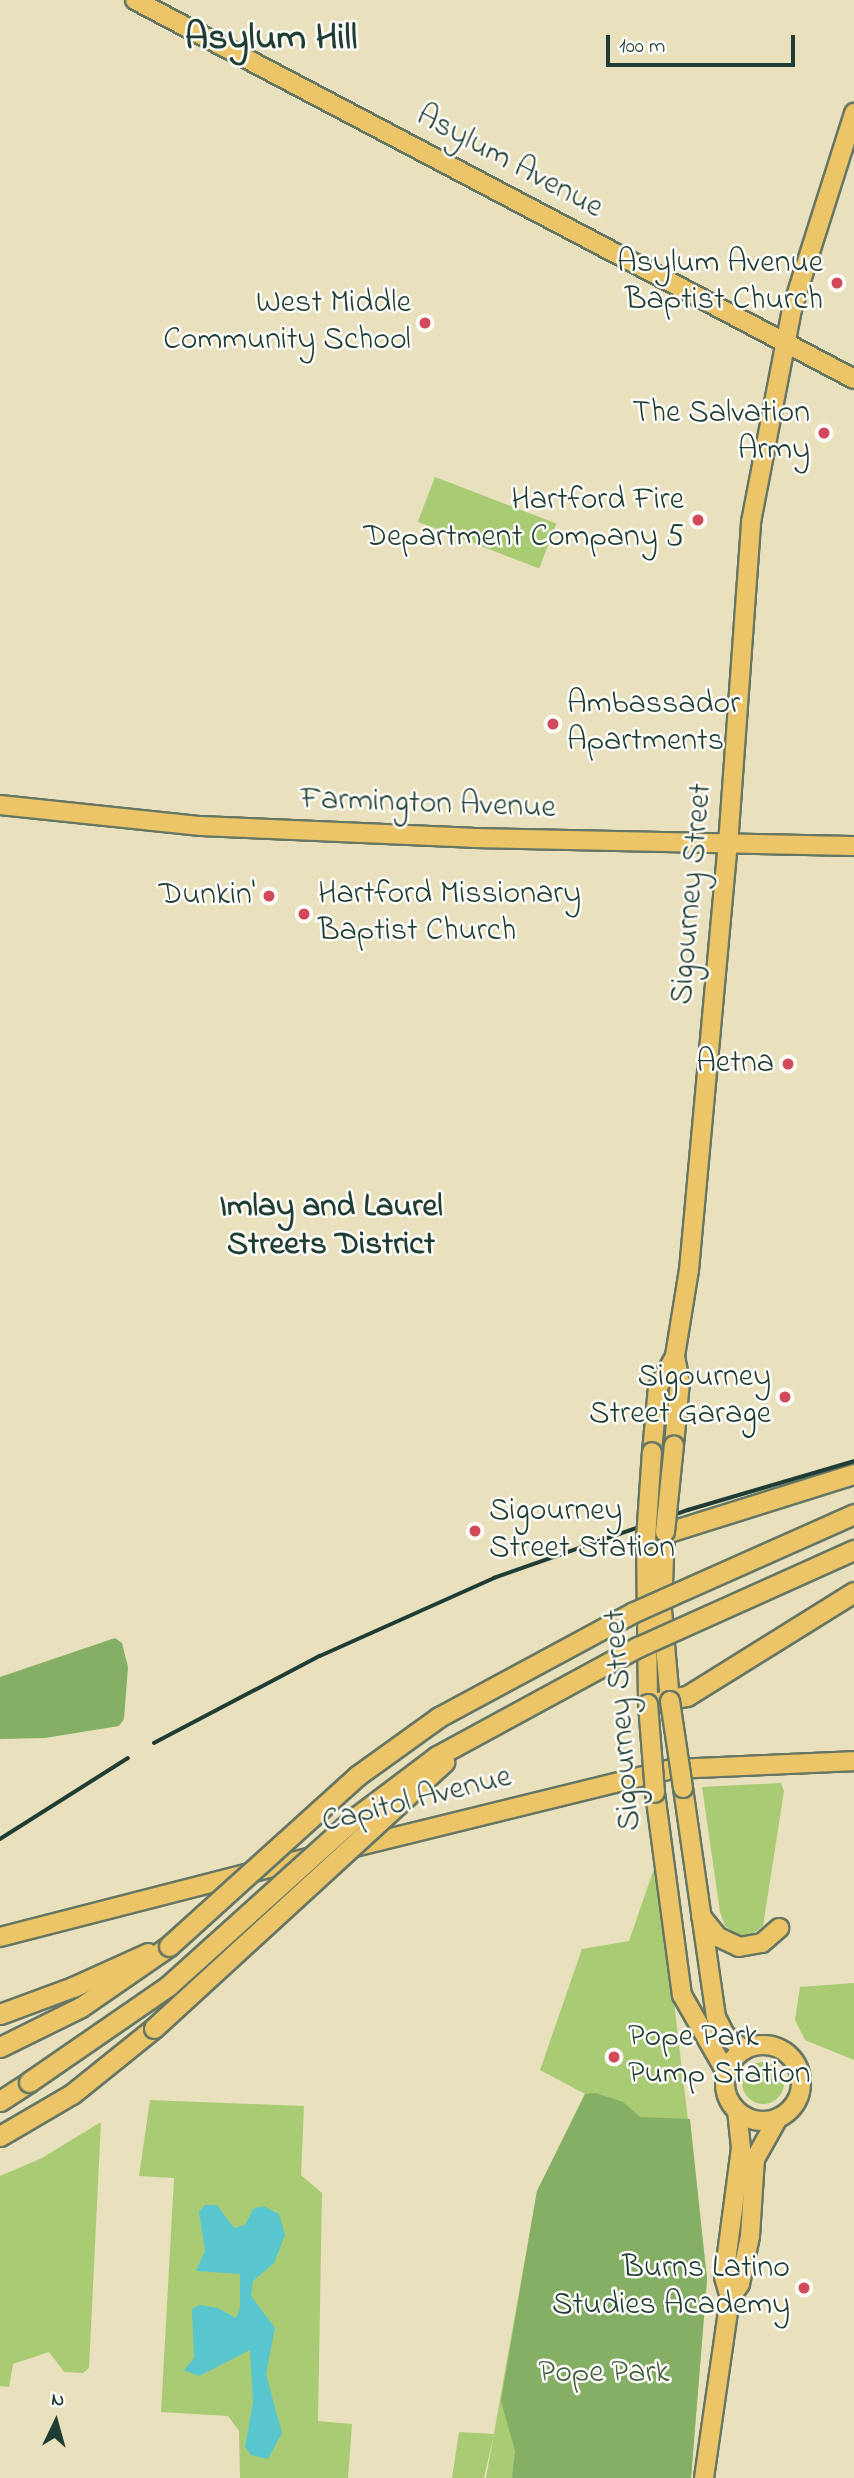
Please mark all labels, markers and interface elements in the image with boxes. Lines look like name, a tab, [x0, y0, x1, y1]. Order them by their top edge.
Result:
district label: Asylum Hill	[185, 17, 357, 63]
scale bar	[609, 21, 798, 65]
text: 100 m	[619, 32, 665, 62]
street label: Asylum Avenue	[409, 98, 609, 228]
place label: Asylum Avenue Baptist Church	[617, 246, 823, 321]
marker: Asylum Avenue Baptist Church	[829, 275, 845, 291]
place label: West Middle Community School	[163, 286, 411, 361]
marker: West Middle Community School	[417, 315, 433, 331]
place label: The Salvation Army	[632, 396, 810, 471]
marker: The Salvation Army	[816, 425, 832, 441]
place label: Hartford Fire Department Company 5	[364, 483, 684, 558]
marker: Hartford Fire Department Company 5	[690, 512, 706, 528]
place label: Ambassador Apartments	[567, 687, 740, 762]
marker: Ambassador Apartments	[545, 716, 561, 732]
street label: Farmington Avenue	[300, 781, 556, 829]
street label: Sigourney Street	[664, 782, 722, 1006]
place label: Dunkin'	[159, 877, 255, 915]
place label: Hartford Missionary Baptist Church	[318, 877, 581, 952]
marker: Dunkin'	[261, 888, 277, 904]
marker: Hartford Missionary Baptist Church	[296, 906, 312, 922]
place label: Aetna	[696, 1045, 774, 1083]
marker: Aetna	[780, 1056, 796, 1072]
district label: Imlay and Laurel Streets District	[219, 1188, 443, 1266]
place label: Sigourney Street Garage	[589, 1360, 771, 1435]
marker: Sigourney Street Garage	[777, 1389, 793, 1405]
place label: Sigourney Street Station	[489, 1494, 675, 1569]
marker: Sigourney Street Station	[467, 1523, 483, 1539]
street label: Sigourney Street	[597, 1608, 651, 1832]
street label: Capitol Avenue	[318, 1759, 516, 1843]
place label: Pope Park Pump Station	[628, 2020, 811, 2095]
marker: Pope Park Pump Station	[606, 2049, 622, 2065]
place label: Burns Latino Studies Academy	[552, 2251, 790, 2326]
marker: Burns Latino Studies Academy	[796, 2280, 812, 2296]
park label: Pope Park	[539, 2355, 669, 2393]
north arrow	[21, 2387, 91, 2457]
text: N	[50, 2387, 65, 2415]

